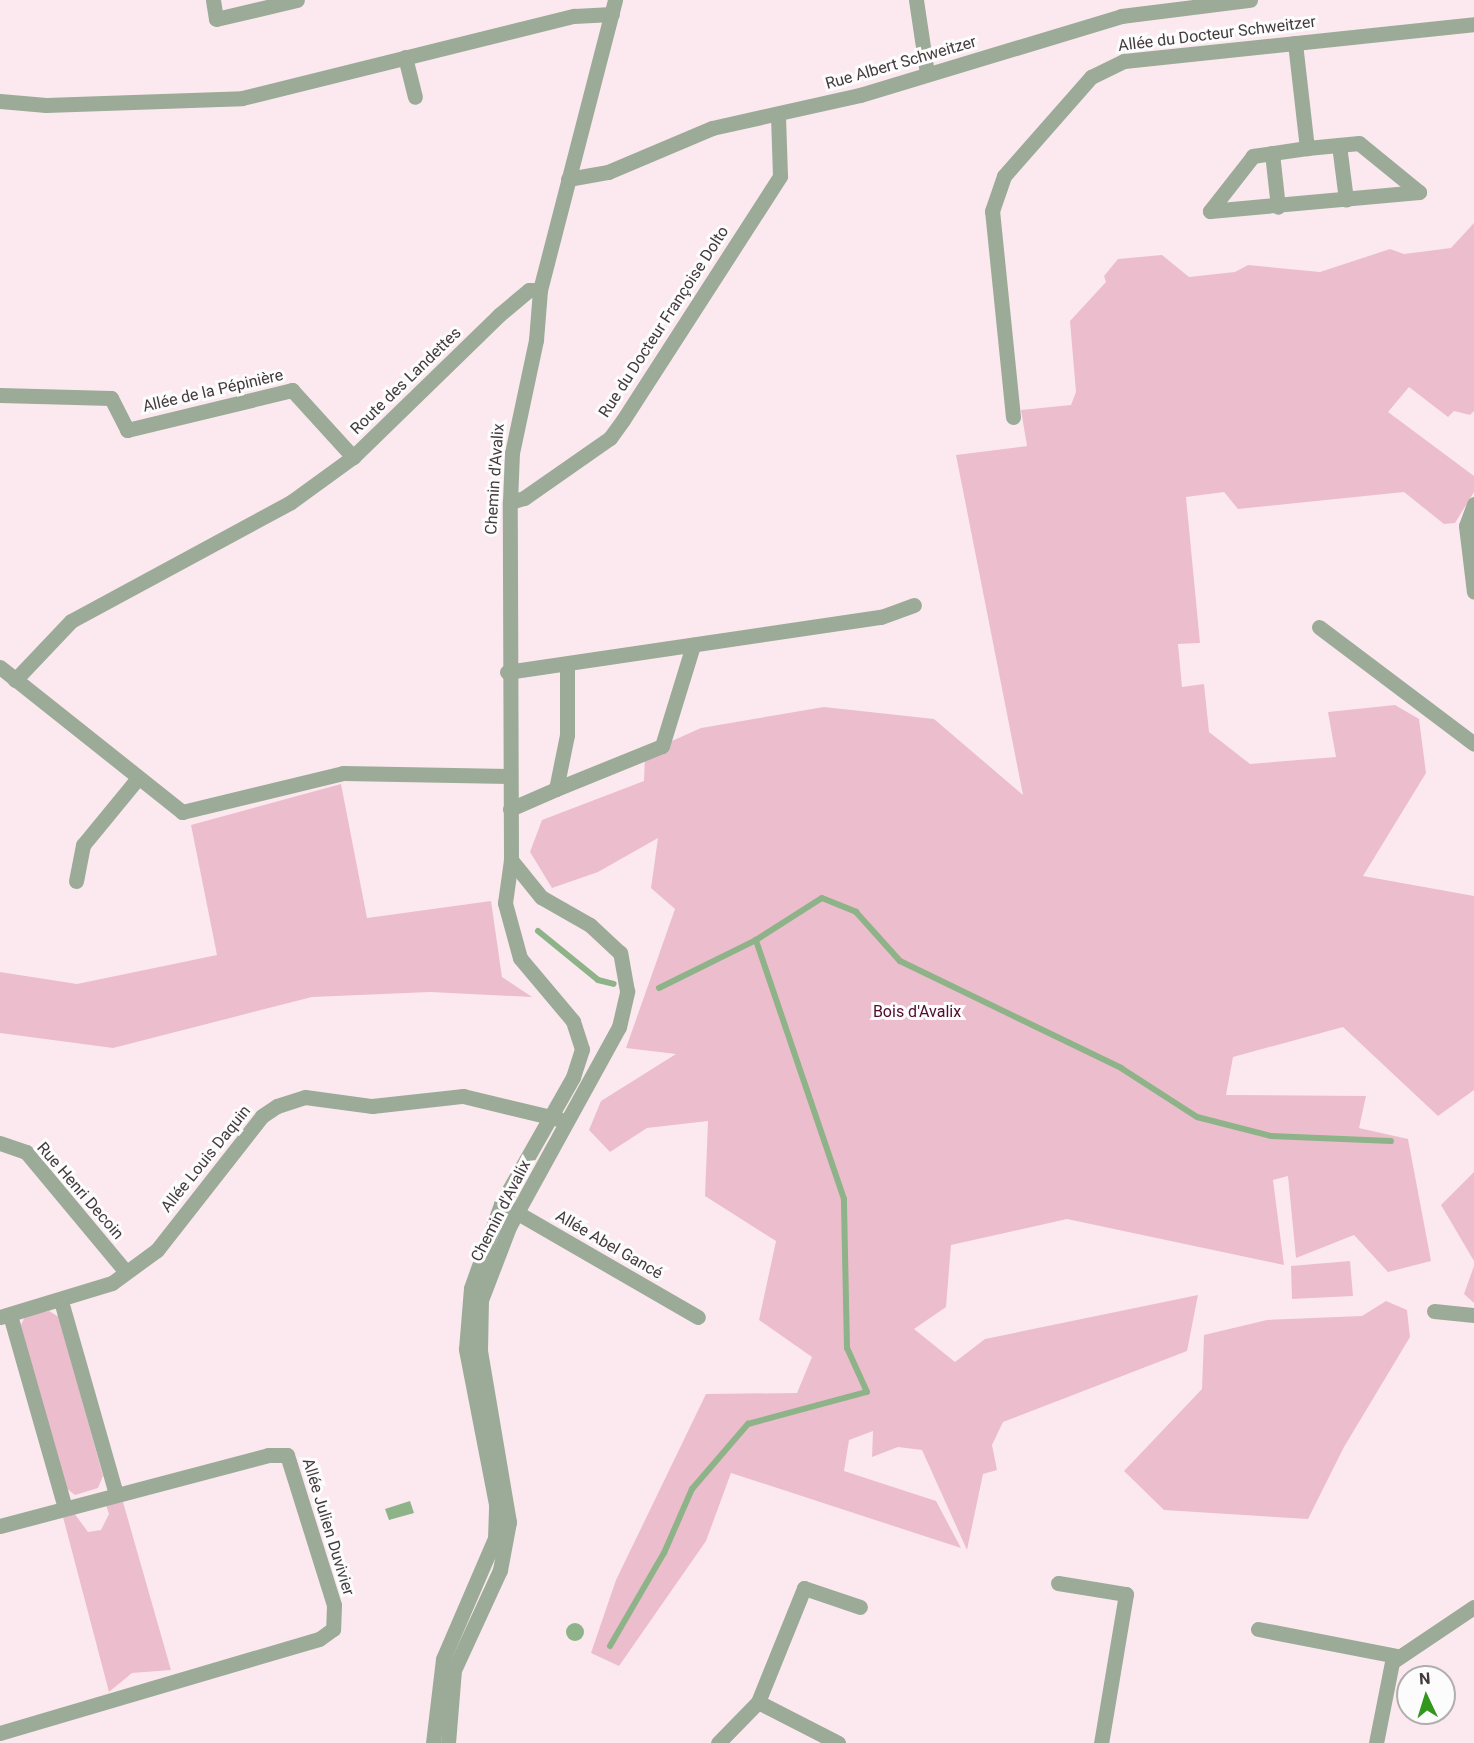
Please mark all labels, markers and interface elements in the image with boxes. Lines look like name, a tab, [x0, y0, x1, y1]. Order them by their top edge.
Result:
street label: Allée du Docteur Schweitzer	[1117, 12, 1317, 56]
street label: Rue Albert Schweitzer	[823, 32, 979, 94]
street label: Rue du Docteur Françoise Dolto	[595, 223, 733, 421]
street label: Route des Landettes	[347, 323, 465, 439]
street label: Allée de la Pépinière	[141, 366, 285, 416]
street label: Chemin d'Avalix	[482, 423, 508, 535]
park label: Bois d'Avalix	[873, 1002, 961, 1022]
street label: Allée Louis Daquin	[157, 1102, 255, 1216]
street label: Rue Henri Decoin	[33, 1139, 127, 1243]
street label: Chemin d'Avalix	[467, 1157, 535, 1265]
street label: Allée Abel Gancé	[552, 1207, 666, 1283]
street label: Allée Julien Duvivier	[298, 1456, 358, 1598]
north arrow	[1396, 1665, 1456, 1725]
text: N	[1419, 1669, 1431, 1688]

